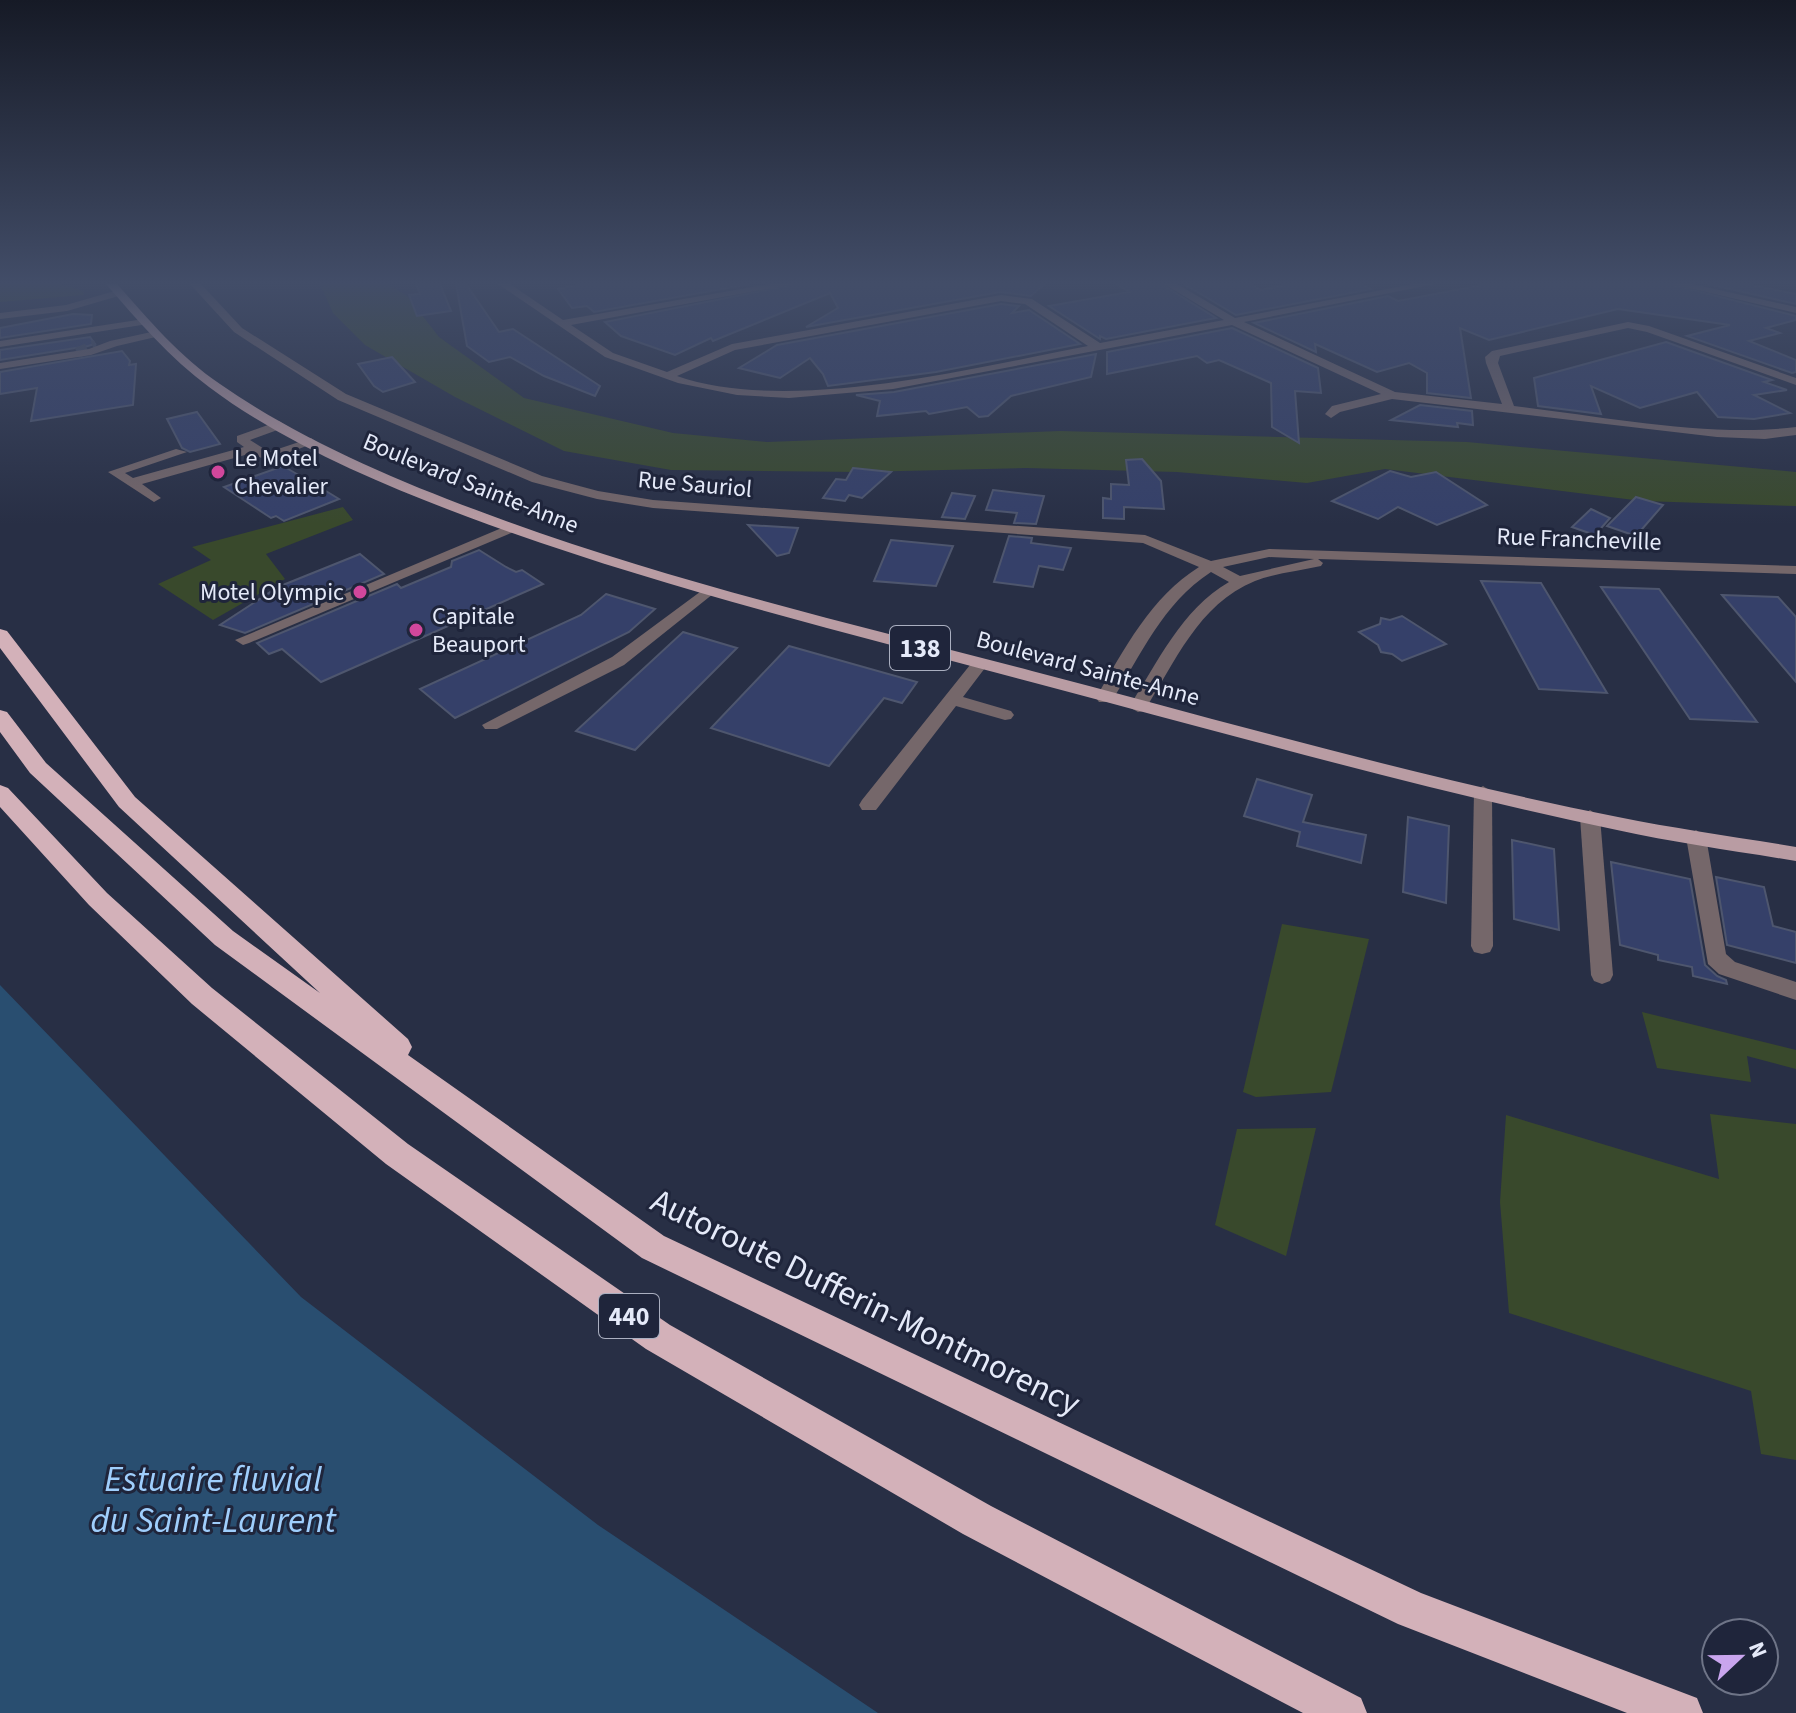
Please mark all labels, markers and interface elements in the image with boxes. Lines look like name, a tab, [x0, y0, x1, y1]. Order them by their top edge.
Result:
street label: Boulevard Sainte-Anne	[358, 424, 584, 543]
place label: Le Motel Chevalier	[234, 441, 329, 504]
street label: Rue Sauriol	[636, 462, 754, 507]
marker: Le Motel Chevalier	[209, 463, 227, 481]
street label: Rue Francheville	[1496, 519, 1662, 560]
place label: Motel Olympic	[200, 575, 344, 610]
marker: Motel Olympic	[351, 583, 369, 601]
place label: Capitale Beauport	[432, 599, 526, 662]
marker: Capitale Beauport	[407, 621, 425, 639]
street label: Boulevard Sainte-Anne	[972, 622, 1203, 715]
road number: 138	[890, 626, 950, 670]
street label: Autoroute Dufferin-Montmorency	[642, 1177, 1089, 1428]
road number: 440	[599, 1294, 659, 1338]
water label: Estuaire fluvial du Saint-Laurent	[90, 1454, 337, 1546]
north arrow	[1700, 1617, 1780, 1697]
text: N	[1740, 1637, 1775, 1663]

